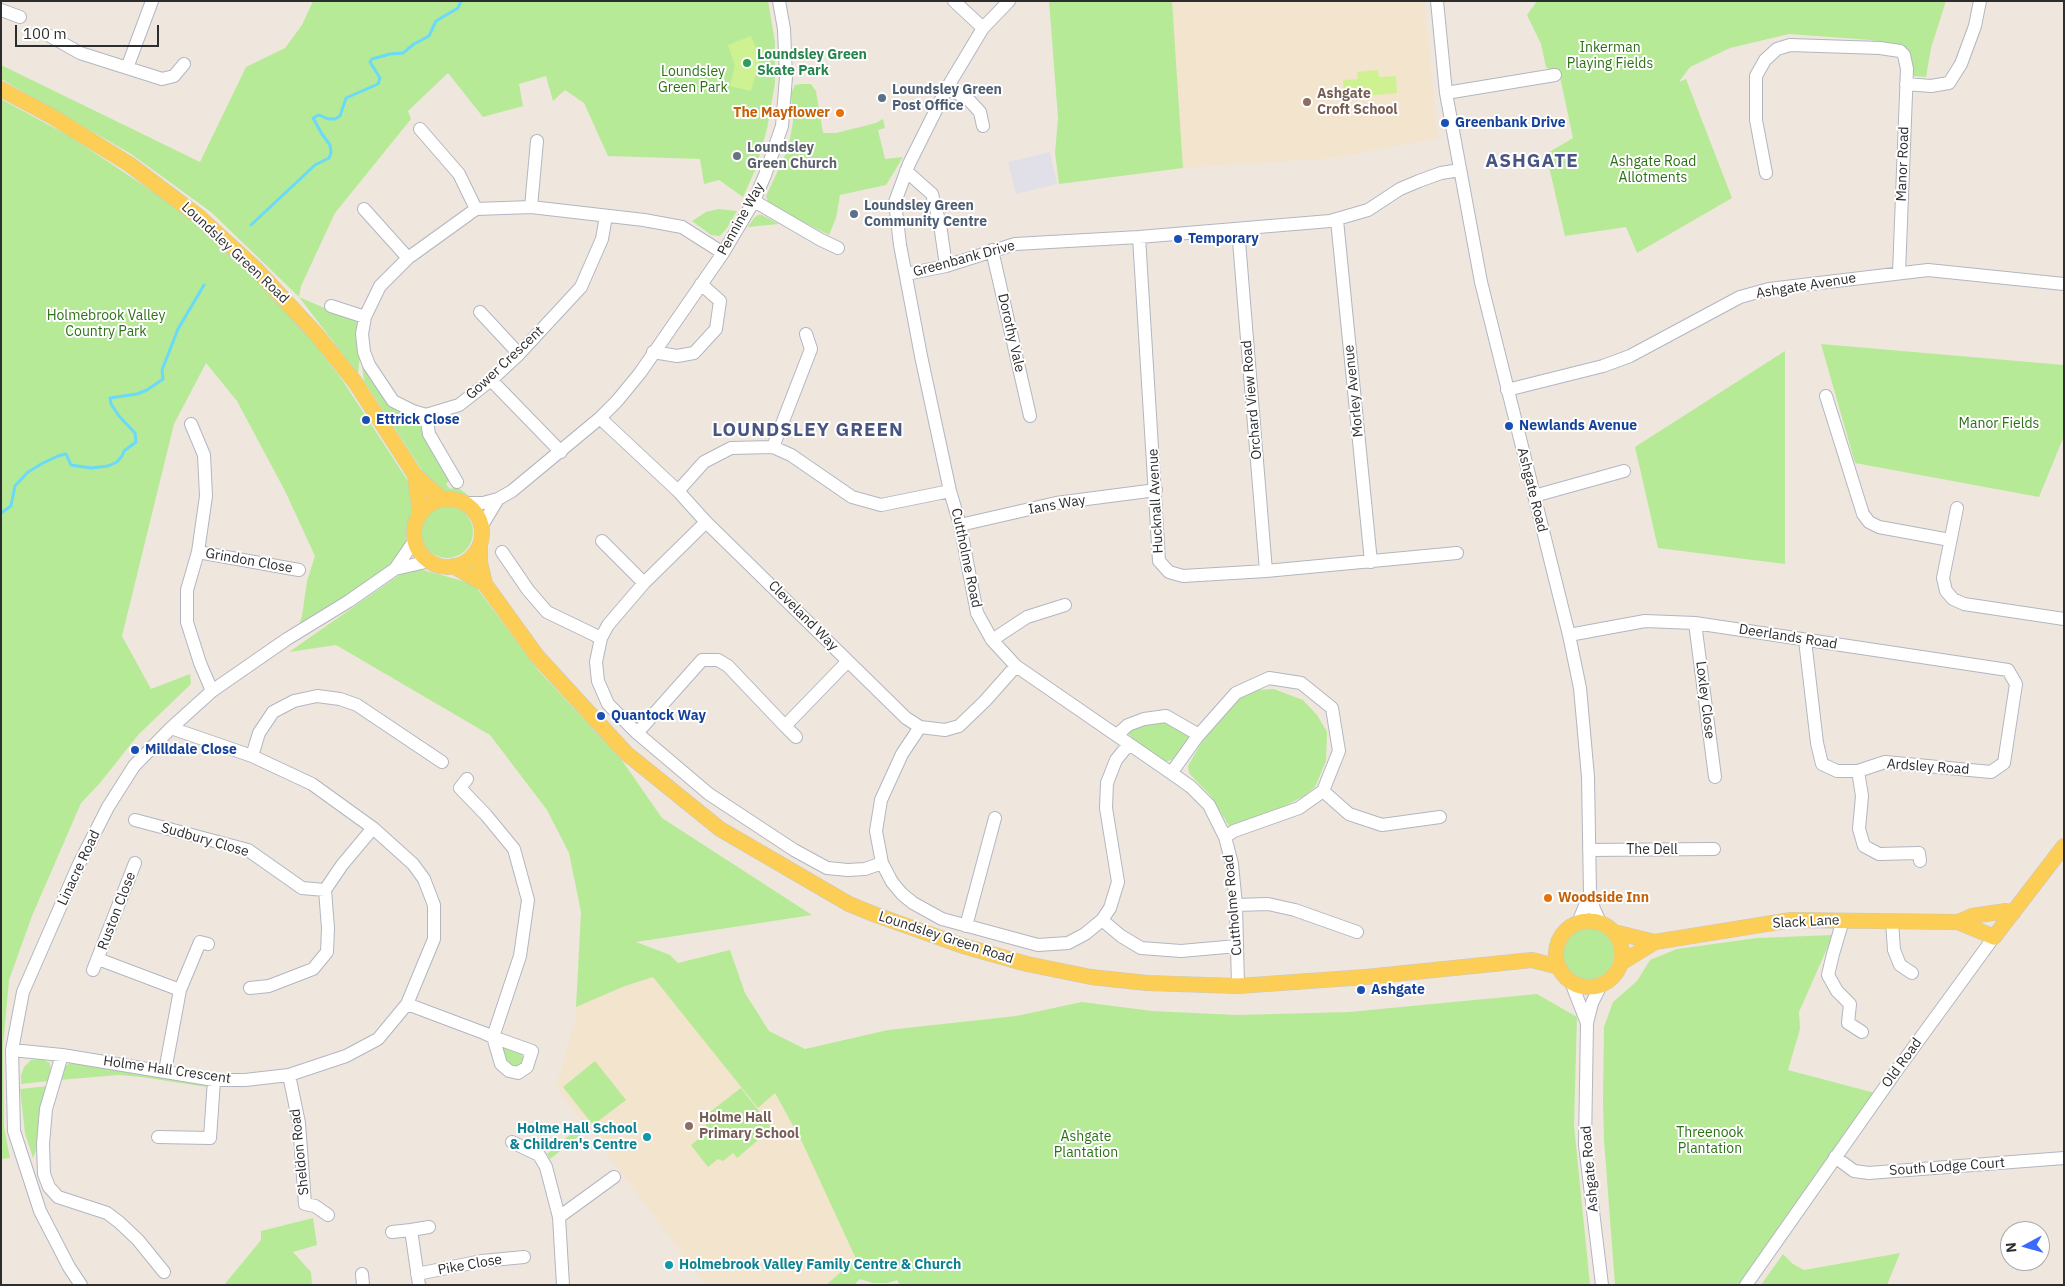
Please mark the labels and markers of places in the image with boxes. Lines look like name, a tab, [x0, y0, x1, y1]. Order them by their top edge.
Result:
place label: Loundsley Green Skate Park	[757, 47, 867, 80]
marker: Loundsley Green Skate Park	[741, 57, 753, 69]
place label: Loundsley Green Post Office	[892, 82, 1002, 114]
place label: Ashgate Croft School	[1317, 86, 1398, 118]
marker: Loundsley Green Post Office	[876, 92, 888, 104]
marker: Ashgate Croft School	[1301, 96, 1313, 108]
place label: The Mayflower	[733, 105, 830, 121]
marker: The Mayflower	[834, 107, 846, 119]
place label: Greenbank Drive	[1455, 115, 1566, 131]
marker: Greenbank Drive	[1439, 117, 1451, 129]
place label: Loundsley Green Church	[747, 140, 837, 172]
marker: Loundsley Green Church	[731, 150, 743, 162]
place label: Loundsley Green Community Centre	[864, 198, 987, 230]
marker: Loundsley Green Community Centre	[848, 208, 860, 220]
place label: Temporary	[1188, 231, 1259, 247]
marker: Temporary	[1172, 233, 1184, 245]
place label: Ettrick Close	[376, 412, 460, 428]
marker: Ettrick Close	[360, 414, 372, 426]
place label: Newlands Avenue	[1519, 418, 1637, 434]
marker: Newlands Avenue	[1503, 420, 1515, 432]
place label: Quantock Way	[611, 708, 706, 724]
marker: Quantock Way	[595, 710, 607, 722]
place label: Milldale Close	[145, 742, 237, 758]
marker: Milldale Close	[129, 744, 141, 756]
place label: Woodside Inn	[1558, 890, 1649, 906]
marker: Woodside Inn	[1542, 892, 1554, 904]
place label: Ashgate	[1371, 982, 1425, 998]
marker: Ashgate	[1355, 984, 1367, 996]
place label: Holme Hall Primary School	[699, 1110, 799, 1142]
marker: Holme Hall Primary School	[683, 1120, 695, 1132]
place label: Holme Hall School & Children's Centre	[510, 1121, 637, 1154]
marker: Holme Hall School & Children's Centre	[641, 1131, 653, 1143]
place label: Holmebrook Valley Family Centre & Church	[679, 1257, 961, 1273]
marker: Holmebrook Valley Family Centre & Church	[663, 1259, 675, 1271]

